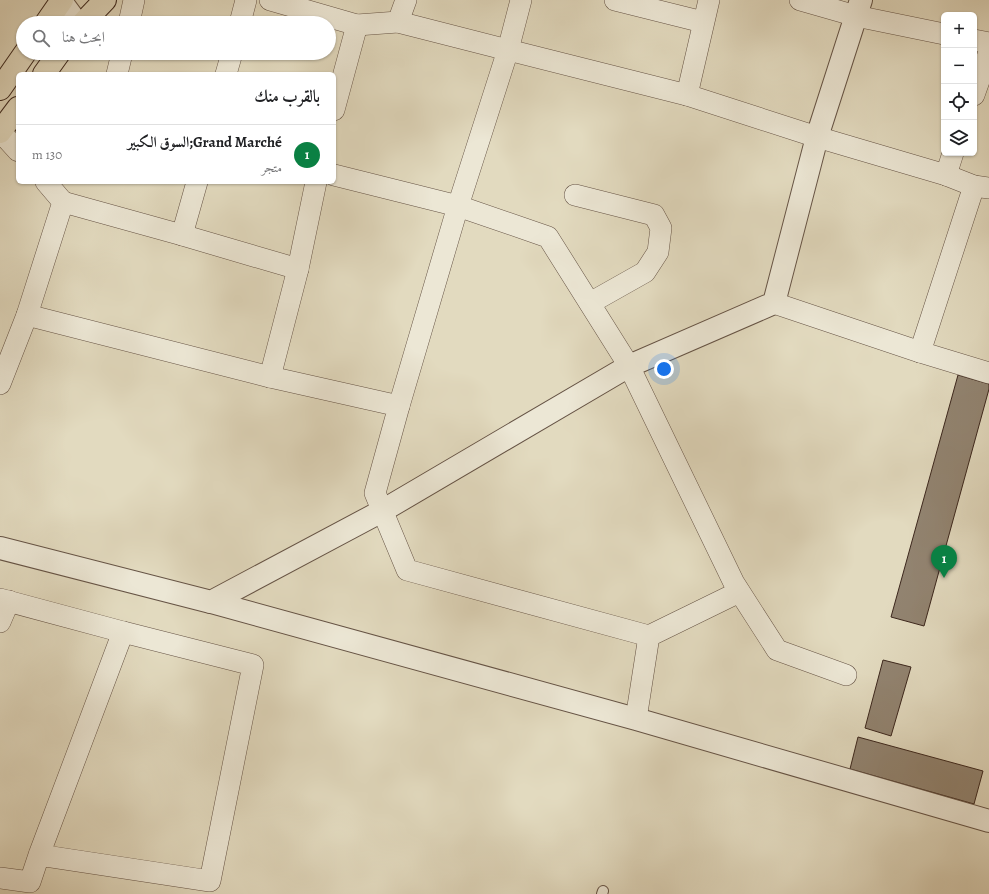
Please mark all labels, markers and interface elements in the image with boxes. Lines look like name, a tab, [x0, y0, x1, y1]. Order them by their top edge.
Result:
map controls	[941, 12, 977, 156]
button: +	[941, 12, 977, 48]
search box	[16, 16, 336, 60]
icon: search	[30, 27, 52, 49]
text: ابحث هنا	[62, 27, 105, 47]
button: −	[941, 48, 977, 84]
button: locate	[941, 84, 977, 120]
text: بالقرب منك	[254, 85, 320, 108]
button: layers	[941, 120, 977, 156]
text: Grand Marché;السوق الكبير	[127, 132, 282, 152]
text: 130 m	[32, 146, 62, 163]
text: 1	[305, 146, 309, 163]
text: متجر	[261, 159, 282, 176]
your location	[654, 359, 674, 379]
pin: 1	[931, 545, 957, 578]

